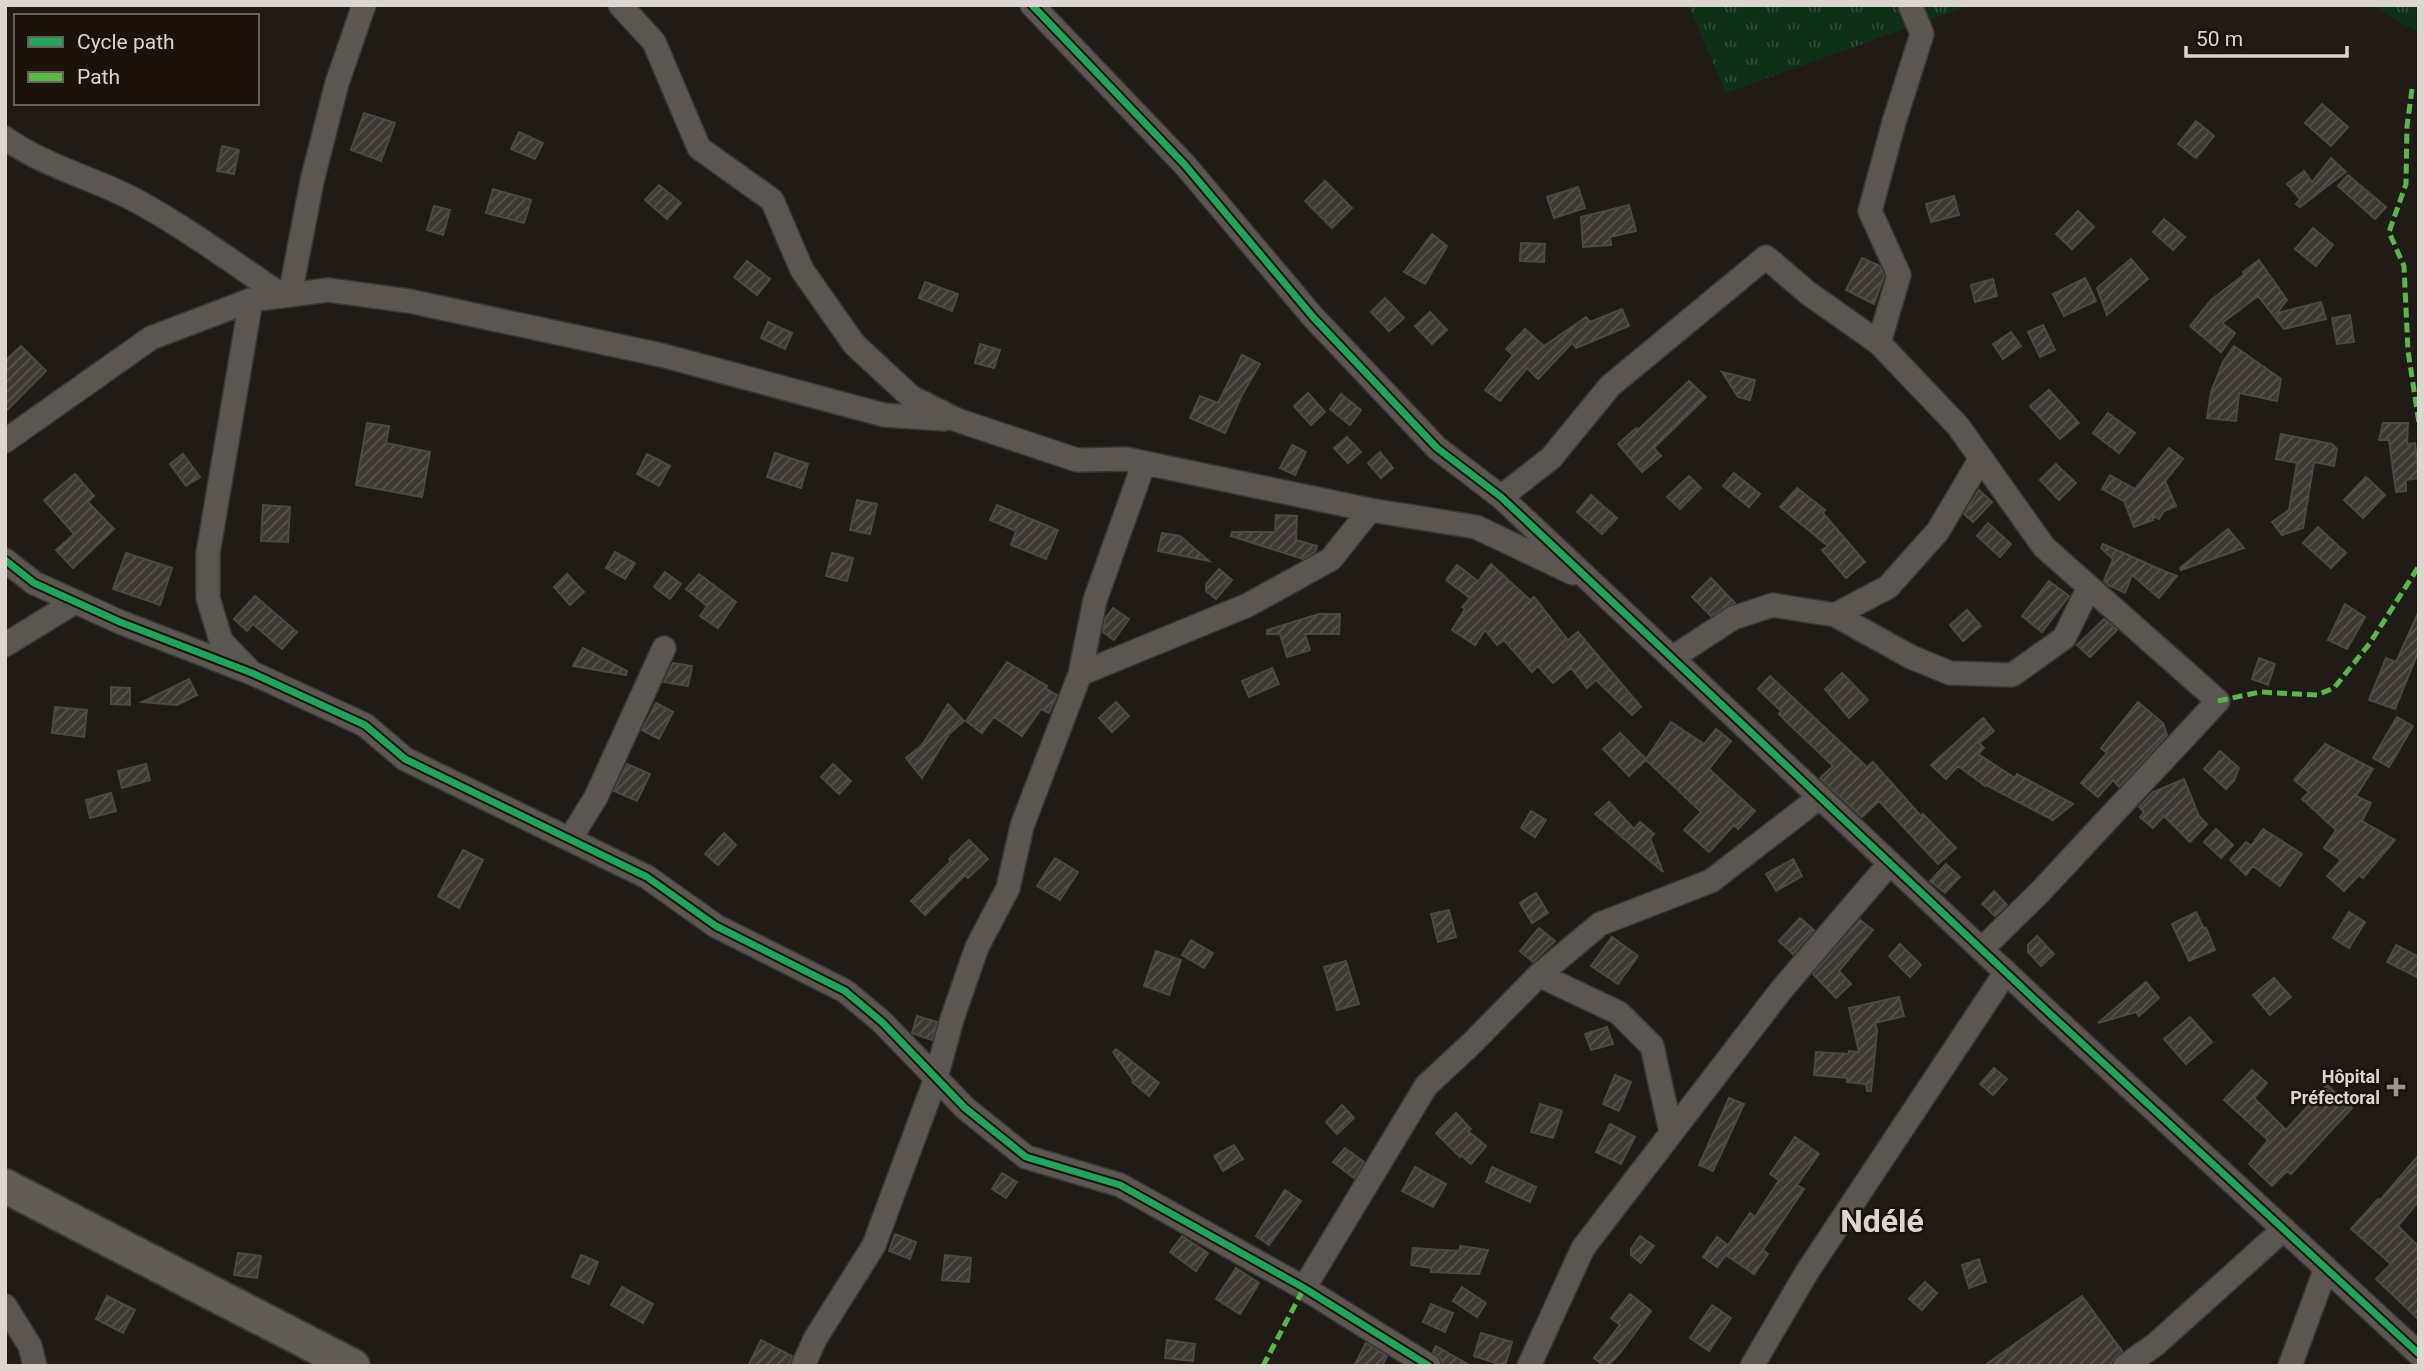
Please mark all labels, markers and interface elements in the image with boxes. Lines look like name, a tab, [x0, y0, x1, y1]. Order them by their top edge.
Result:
legend	[14, 14, 259, 105]
scale bar	[2186, 14, 2347, 58]
text: 50 m	[2196, 27, 2243, 51]
text: Cycle path	[77, 30, 175, 54]
text: Path	[77, 65, 120, 89]
place label: Hôpital Préfectoral	[2290, 1066, 2380, 1108]
marker: Hôpital Préfectoral	[2386, 1077, 2406, 1097]
district label: Ndélé	[1840, 1202, 1924, 1240]

